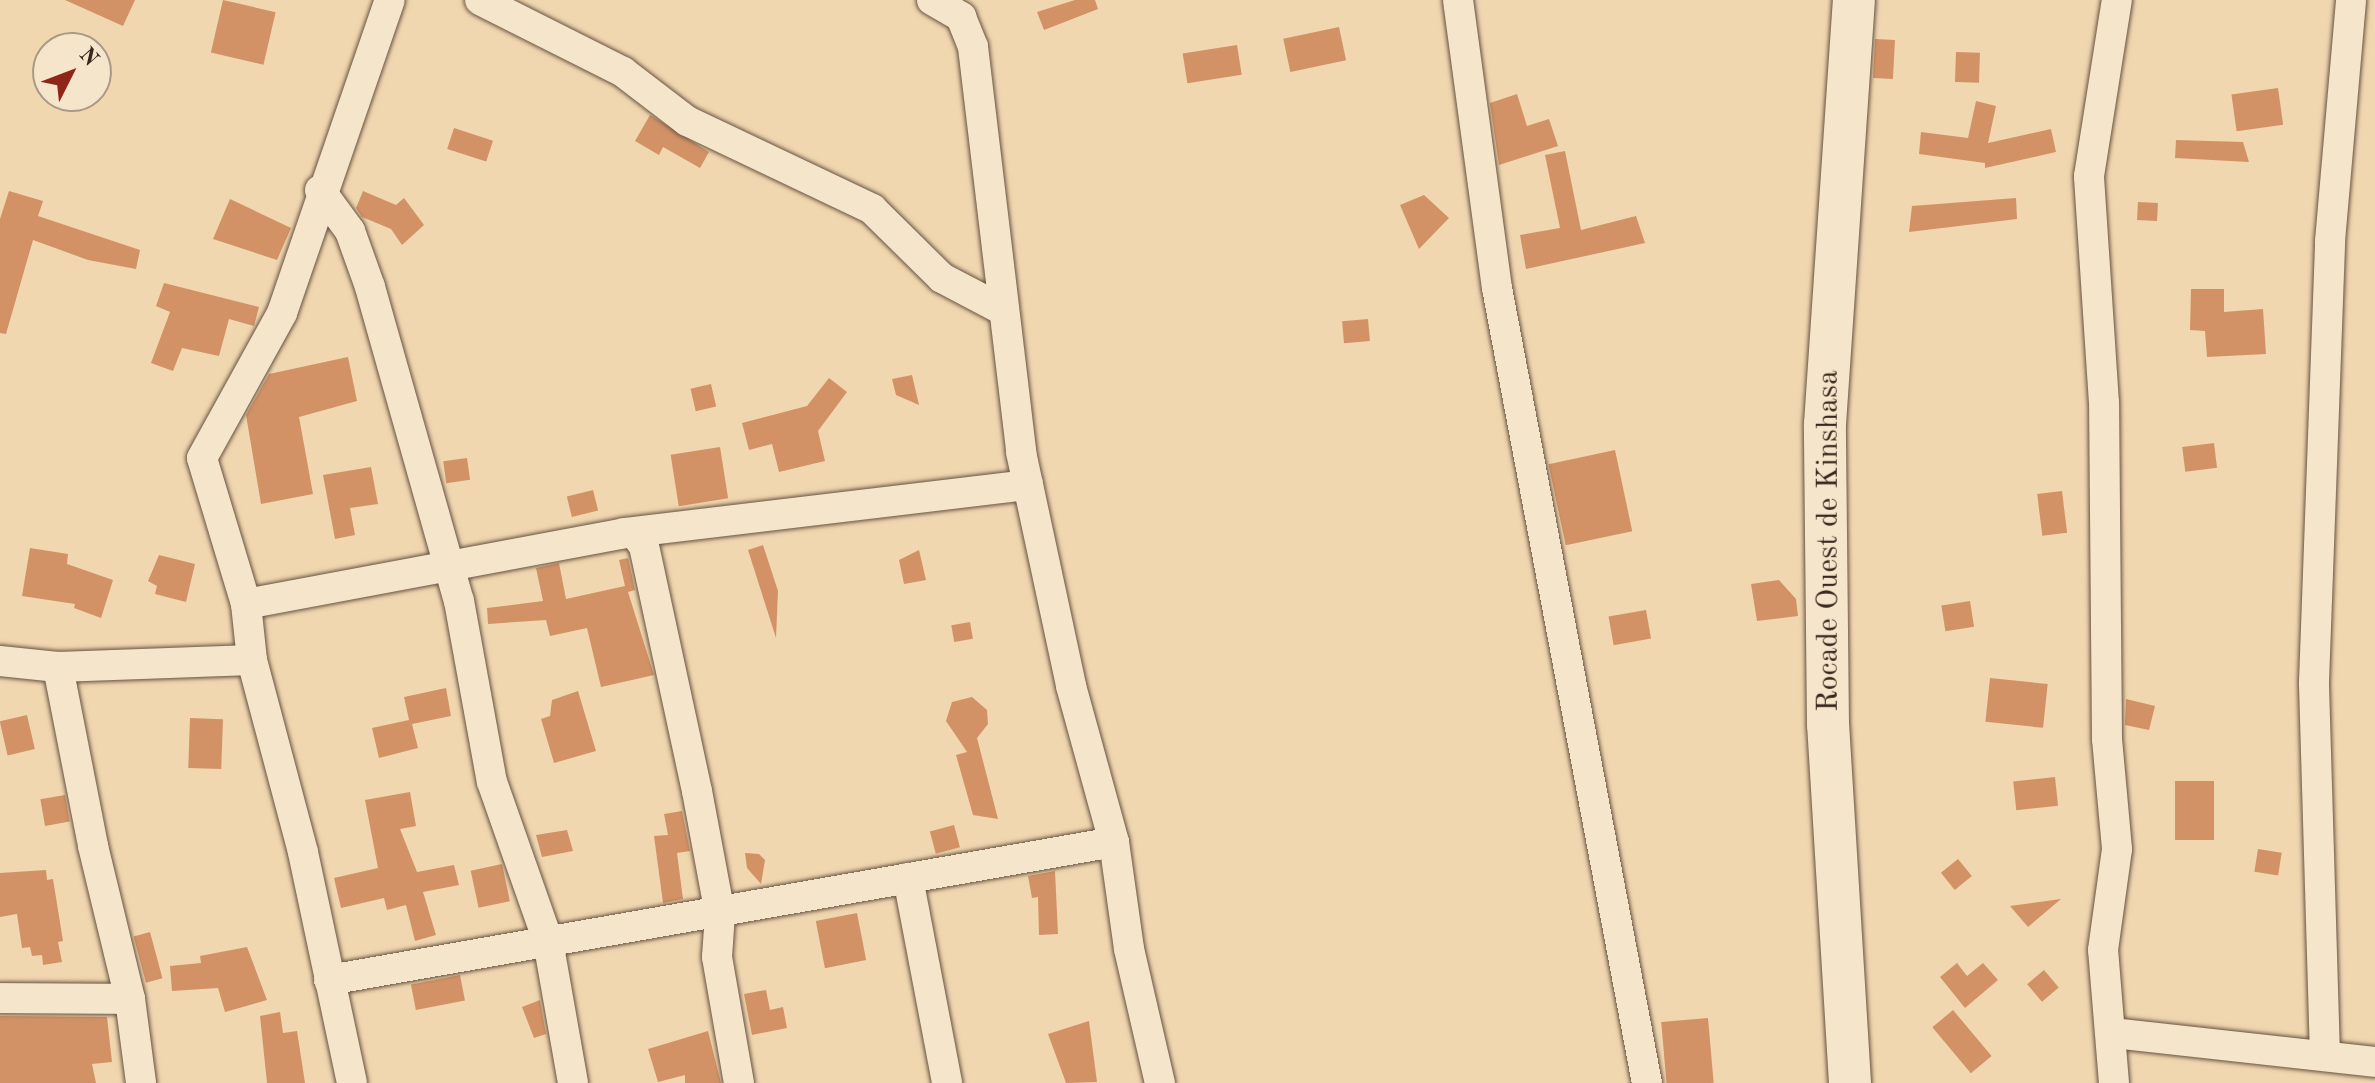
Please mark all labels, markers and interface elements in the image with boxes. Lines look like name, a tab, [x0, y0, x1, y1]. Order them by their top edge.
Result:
north arrow	[32, 32, 112, 112]
text: N	[75, 44, 102, 71]
street label: Rocade Ouest de Kinshasa	[1811, 370, 1847, 712]

